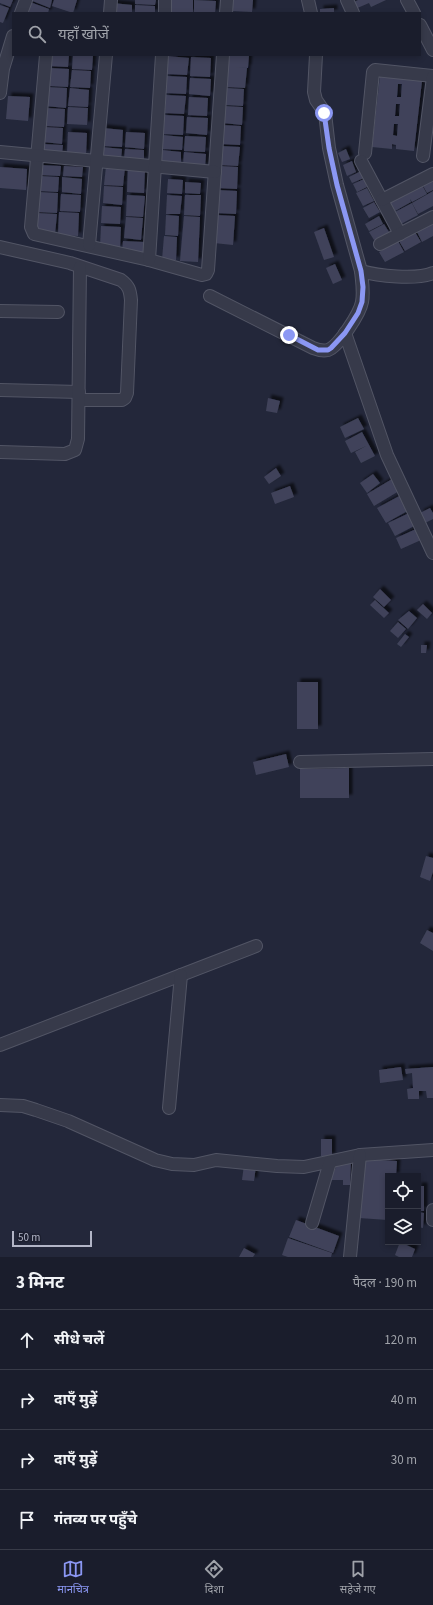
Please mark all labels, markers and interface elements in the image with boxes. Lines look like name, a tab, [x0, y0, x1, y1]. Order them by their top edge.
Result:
search box	[12, 12, 421, 56]
icon: search	[26, 23, 48, 45]
text: यहाँ खोजें	[58, 24, 109, 45]
route start	[315, 104, 333, 122]
route end	[280, 326, 298, 344]
map controls	[385, 1173, 421, 1245]
button: locate	[385, 1173, 421, 1209]
button: layers	[385, 1209, 421, 1245]
scale bar	[12, 1229, 92, 1248]
text: 50 m	[18, 1230, 40, 1245]
text: 3 मिनट	[16, 1271, 64, 1295]
text: पैदल · 190 m	[353, 1274, 417, 1292]
icon: ahead	[16, 1329, 38, 1351]
text: सीधे चलें	[54, 1329, 104, 1350]
text: 120 m	[384, 1331, 417, 1349]
icon: right	[16, 1389, 38, 1411]
text: दाएँ मुड़ें	[54, 1389, 97, 1410]
text: 40 m	[391, 1391, 417, 1409]
icon: right	[16, 1449, 38, 1471]
text: दाएँ मुड़ें	[54, 1449, 97, 1470]
text: 30 m	[391, 1451, 417, 1469]
icon: arrive	[16, 1509, 38, 1531]
text: गंतव्य पर पहुँचे	[54, 1509, 137, 1530]
tab: मानचित्र	[57, 1558, 89, 1597]
tab: दिशा	[203, 1558, 225, 1597]
tab: सहेजे गए	[340, 1558, 376, 1597]

